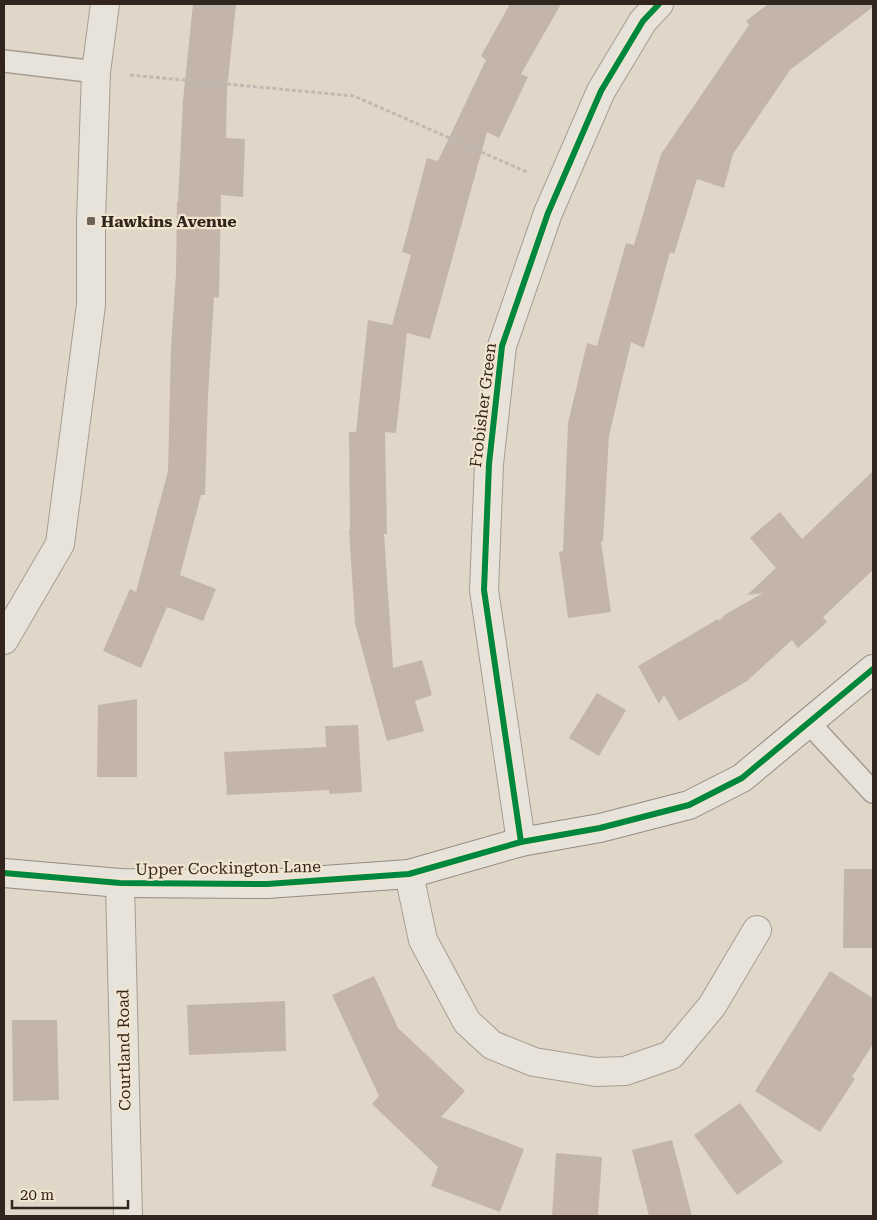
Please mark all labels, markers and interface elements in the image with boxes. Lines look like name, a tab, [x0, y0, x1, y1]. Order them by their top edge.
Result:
place label: Hawkins Avenue	[101, 212, 237, 231]
marker: Hawkins Avenue	[85, 215, 97, 227]
street label: Frobisher Green	[466, 342, 500, 468]
street label: Upper Cockington Lane	[135, 857, 321, 879]
street label: Courtland Road	[113, 989, 135, 1111]
scale bar	[12, 1178, 129, 1210]
text: 20 m	[20, 1186, 55, 1204]

